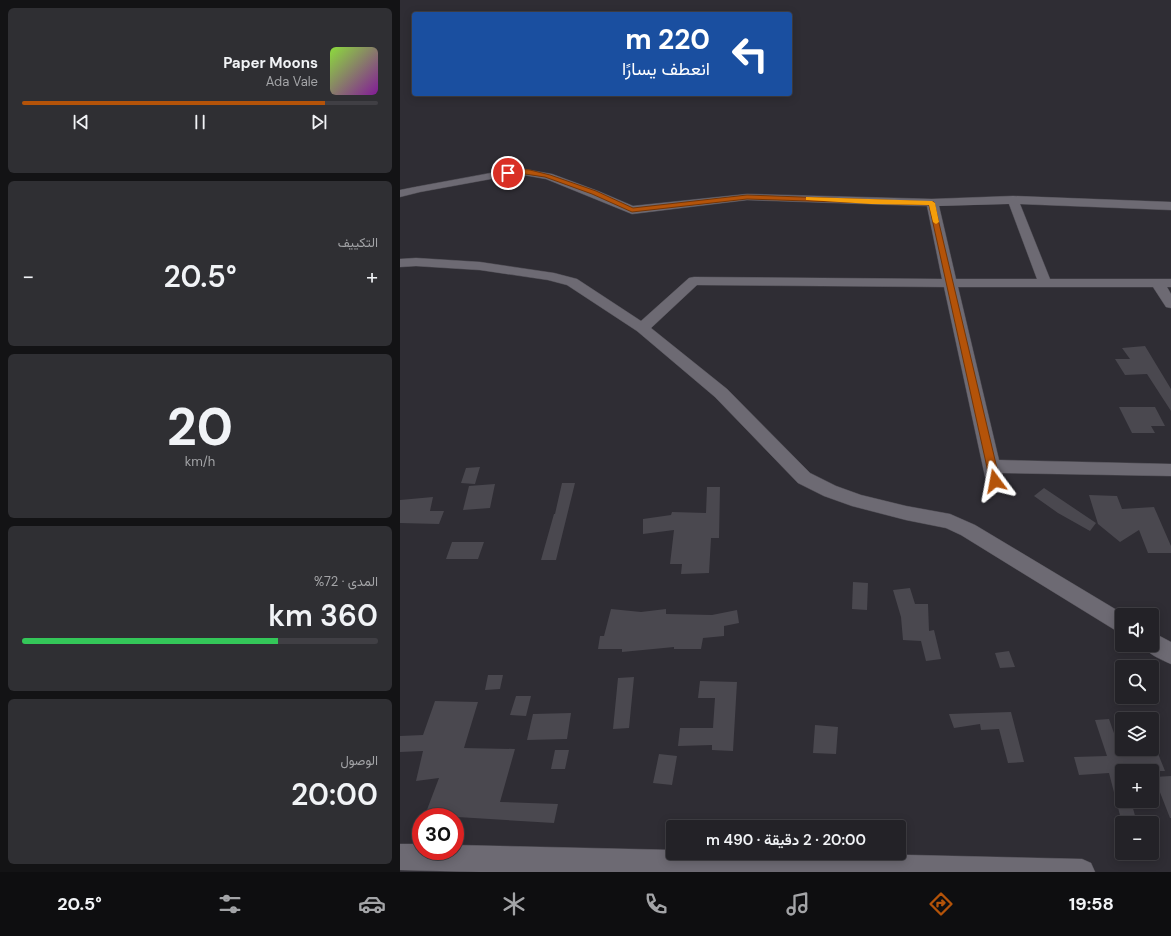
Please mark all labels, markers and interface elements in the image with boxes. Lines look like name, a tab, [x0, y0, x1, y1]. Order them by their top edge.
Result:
text: 220 m	[625, 21, 710, 58]
icon: left	[724, 28, 776, 80]
text: Paper Moons	[223, 53, 318, 73]
text: انعطف يسارًا	[622, 57, 710, 81]
text: Ada Vale	[266, 73, 318, 90]
icon: previous	[70, 111, 92, 133]
icon: pause	[189, 111, 211, 133]
icon: next	[308, 111, 330, 133]
pin	[491, 156, 525, 190]
icon: arrive	[497, 162, 519, 184]
text: التكييف	[338, 234, 378, 251]
text: 20.5°	[163, 257, 237, 296]
text: −	[22, 262, 34, 291]
text: +	[366, 262, 378, 291]
text: 20	[167, 393, 233, 461]
text: km/h	[185, 453, 215, 470]
position arrow	[974, 460, 1016, 502]
text: المدى · 72%	[314, 573, 378, 590]
text: 360 km	[268, 596, 378, 635]
map controls	[1115, 608, 1159, 860]
button: sound	[1115, 608, 1159, 652]
button: search	[1115, 660, 1159, 704]
button: layers	[1115, 712, 1159, 756]
text: الوصول	[340, 752, 378, 769]
button: +	[1115, 764, 1159, 808]
text: 20:00	[291, 775, 378, 814]
speed limit sign: 30	[412, 808, 464, 860]
button: −	[1115, 816, 1159, 860]
text: 20:00 · 2 دقيقة · 490 m	[706, 830, 866, 850]
icon: filters	[216, 890, 244, 918]
icon: car	[358, 890, 386, 918]
icon: climate	[500, 890, 528, 918]
icon: phone	[642, 890, 670, 918]
icon: music	[784, 890, 812, 918]
icon: directions	[927, 890, 955, 918]
text: 20.5°	[57, 892, 102, 916]
text: 19:58	[1069, 892, 1114, 916]

